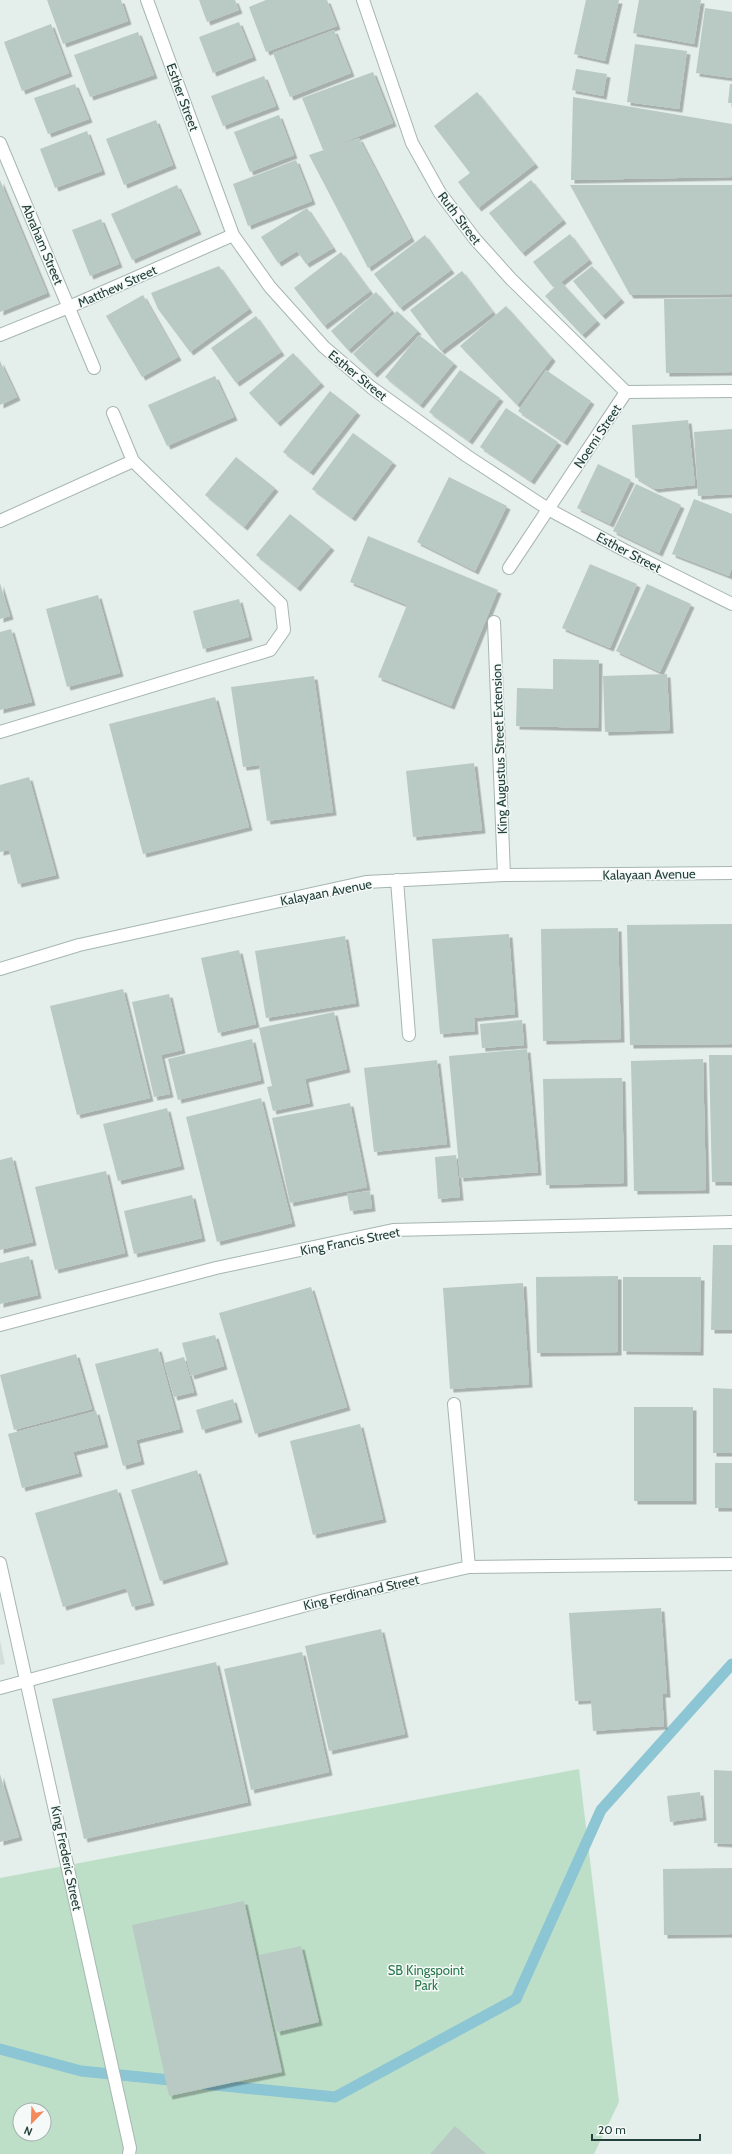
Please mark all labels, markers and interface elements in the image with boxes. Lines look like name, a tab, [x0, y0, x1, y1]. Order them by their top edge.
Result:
street label: Esther Street	[163, 61, 203, 134]
street label: Ruth Street	[435, 188, 485, 248]
street label: Abraham Street	[19, 201, 68, 288]
street label: Matthew Street	[75, 261, 160, 311]
street label: Esther Street	[325, 346, 391, 404]
street label: Noemi Street	[570, 401, 624, 471]
street label: Esther Street	[594, 528, 665, 576]
street label: King Augustus Street Extension	[488, 664, 510, 834]
street label: Kalayaan Avenue	[602, 865, 696, 883]
street label: Kalayaan Avenue	[279, 875, 374, 909]
street label: King Francis Street	[299, 1223, 402, 1259]
street label: King Ferdinand Street	[302, 1571, 421, 1613]
street label: King Frederic Street	[48, 1804, 86, 1913]
park label: SB Kingspoint Park	[388, 1962, 465, 1993]
north arrow	[12, 2102, 52, 2142]
scale bar	[592, 2116, 700, 2142]
text: 20 m	[598, 2122, 626, 2137]
text: N	[22, 2123, 34, 2139]

